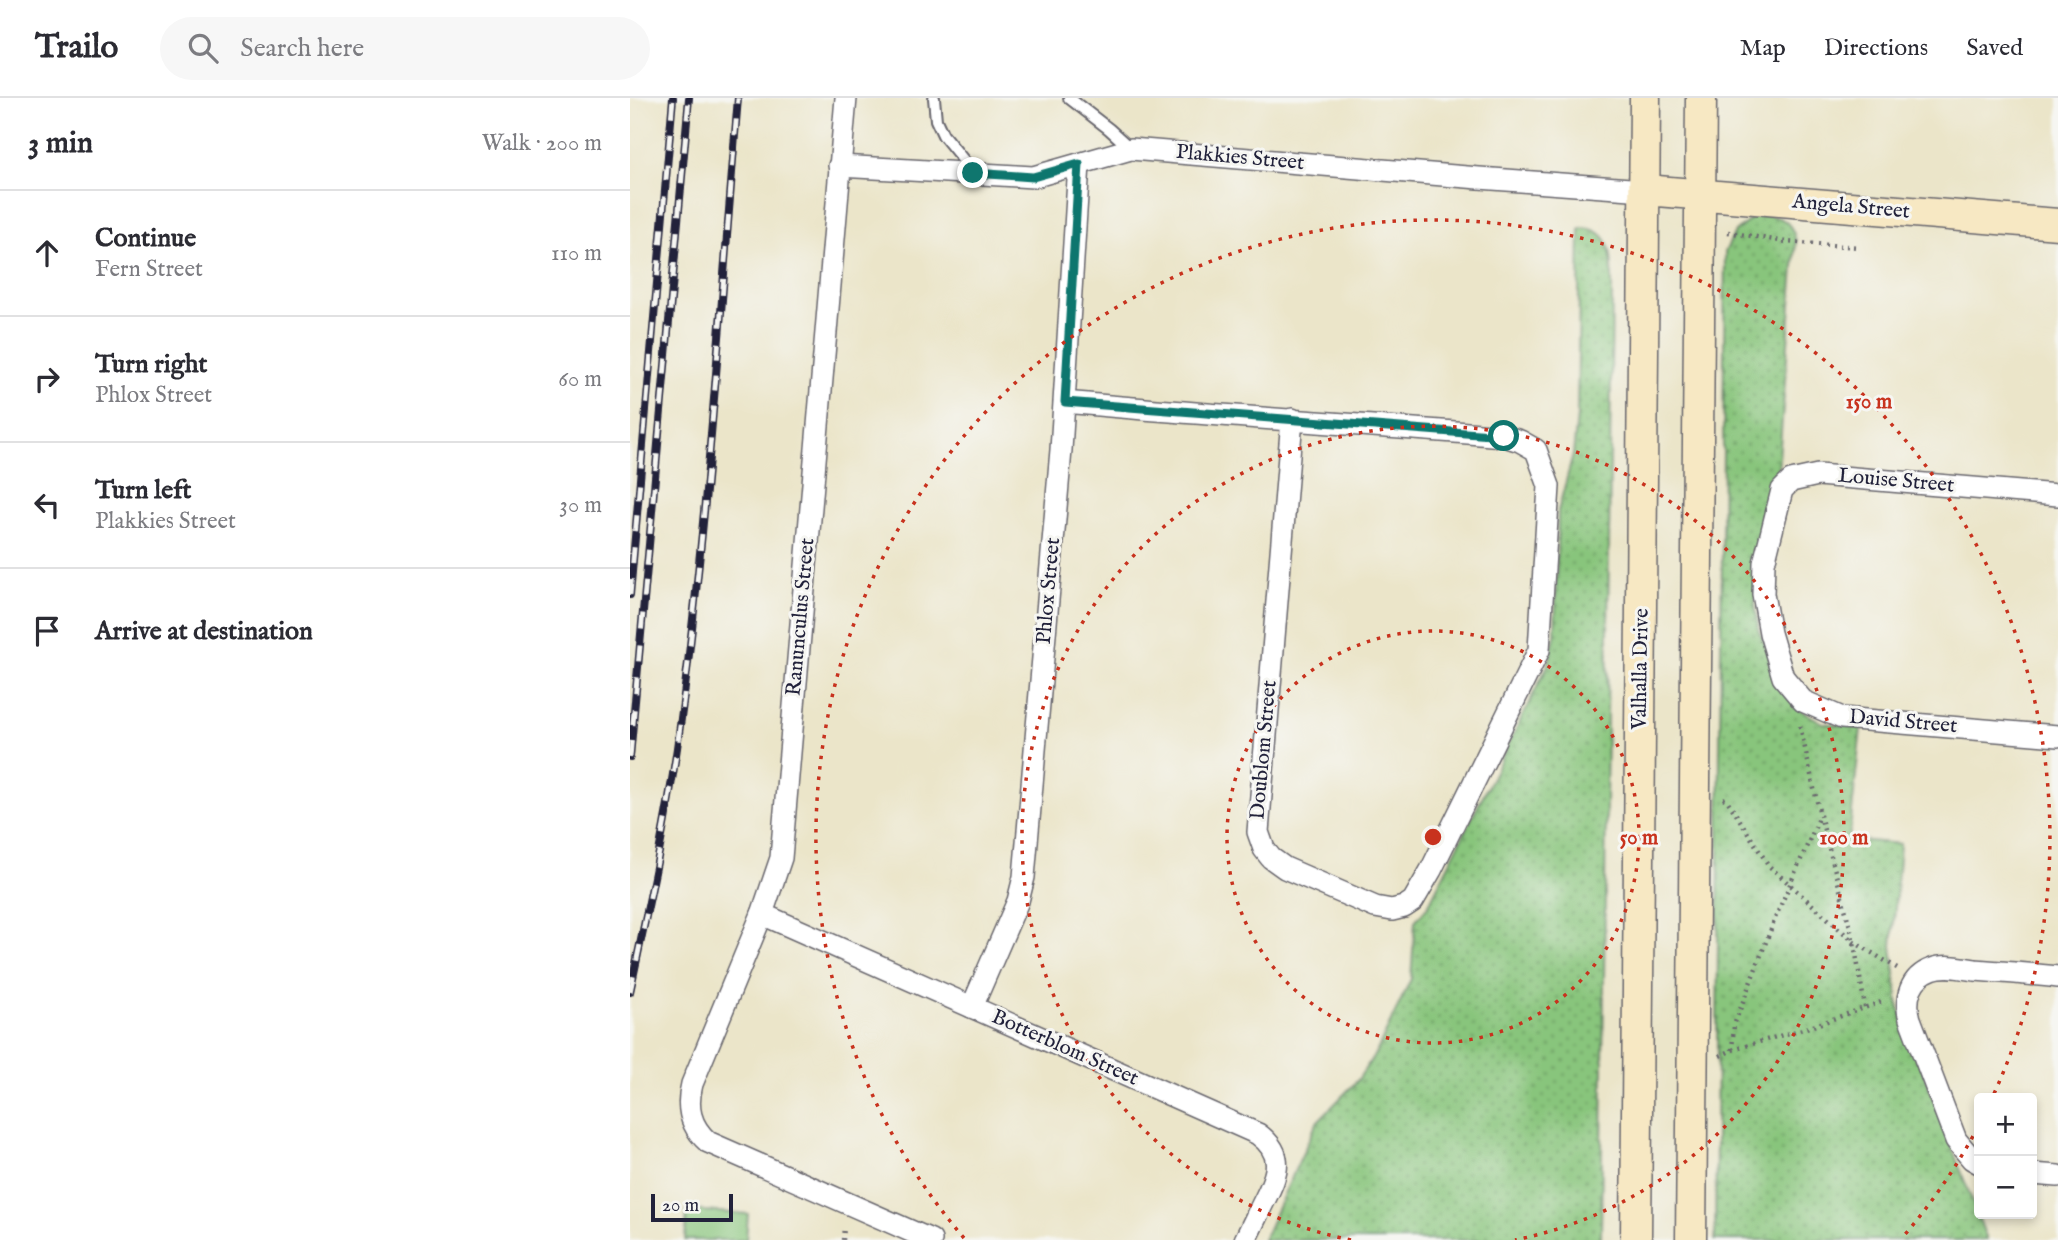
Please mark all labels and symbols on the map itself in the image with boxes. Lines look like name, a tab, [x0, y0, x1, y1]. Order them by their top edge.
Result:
street label: Plakkies Street	[1175, 139, 1305, 177]
route end	[957, 157, 988, 188]
street label: Angela Street	[1790, 188, 1911, 226]
text: 150 m	[1846, 389, 1893, 416]
route start	[1488, 420, 1519, 451]
street label: Louise Street	[1837, 462, 1955, 500]
street label: Ranunculus Street	[781, 537, 821, 697]
street label: Phlox Street	[1031, 537, 1067, 645]
street label: Valhalla Drive	[1626, 608, 1656, 731]
street label: Doublom Street	[1244, 679, 1284, 821]
street label: David Street	[1848, 704, 1958, 740]
centre of rings	[1421, 825, 1445, 849]
text: 50 m	[1620, 825, 1659, 852]
text: 100 m	[1819, 825, 1869, 852]
street label: Botterblom Street	[987, 1004, 1143, 1092]
scale bar	[651, 1191, 733, 1223]

